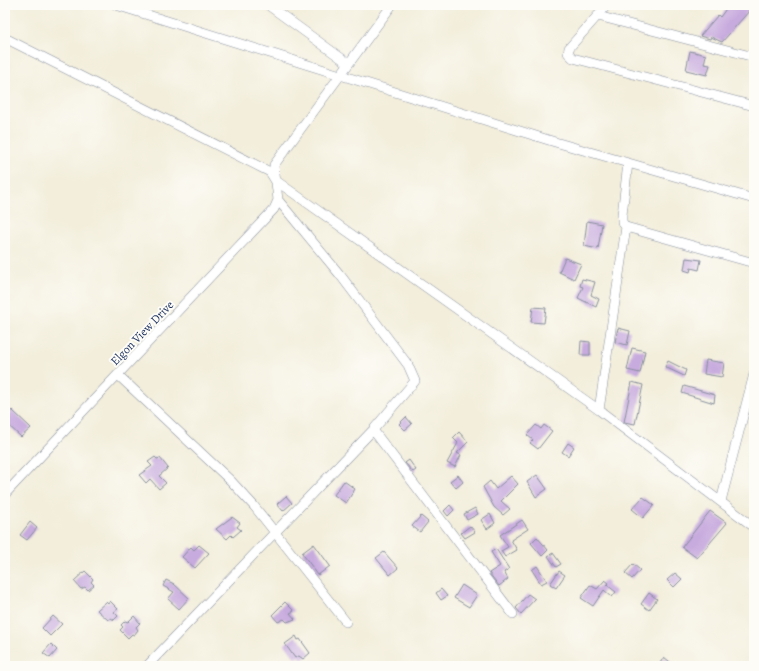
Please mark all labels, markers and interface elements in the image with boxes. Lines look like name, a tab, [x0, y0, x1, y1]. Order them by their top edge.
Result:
street label: Elgon View Drive	[107, 297, 177, 369]

